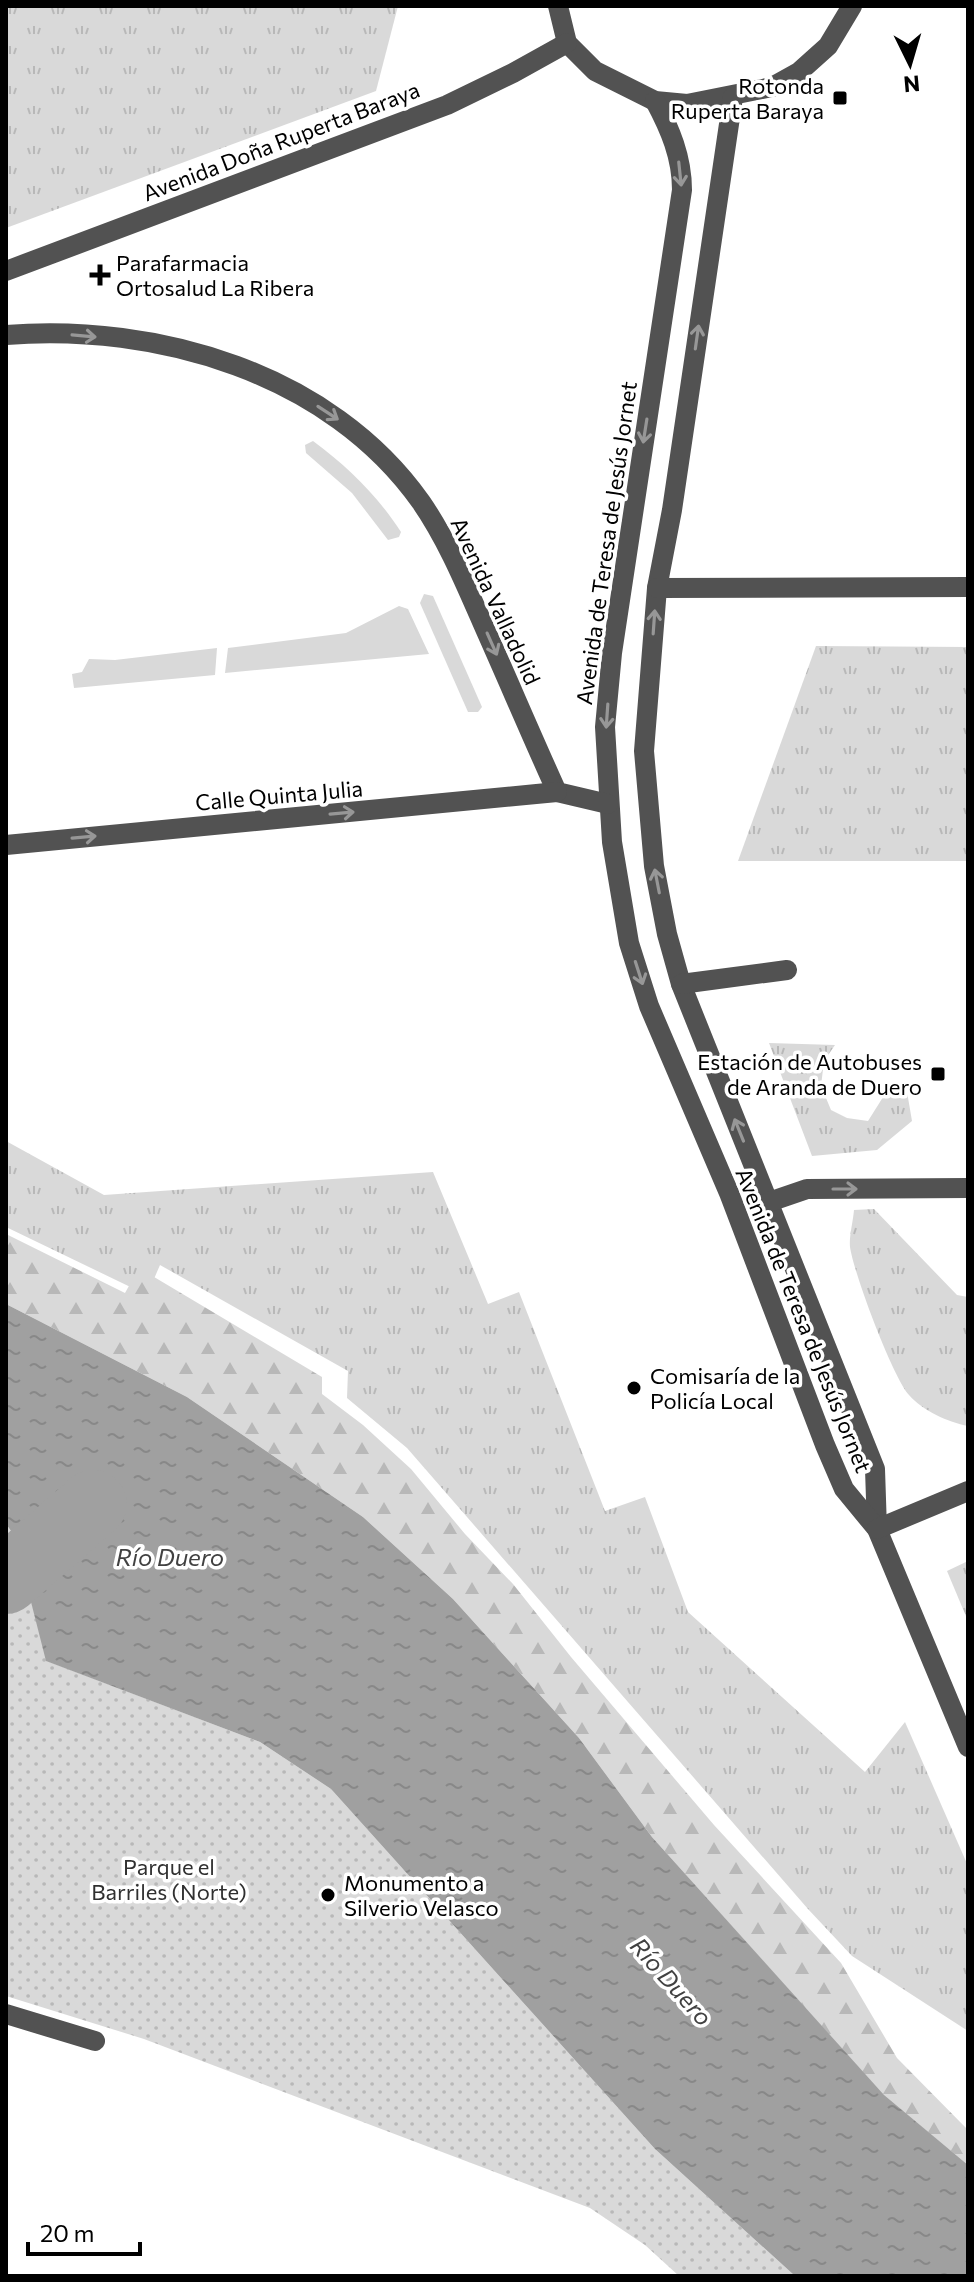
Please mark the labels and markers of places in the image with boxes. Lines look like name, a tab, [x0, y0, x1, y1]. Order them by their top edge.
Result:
place label: Rotonda Ruperta Baraya	[671, 72, 824, 124]
marker: Rotonda Ruperta Baraya	[831, 89, 849, 107]
place label: Parafarmacia Ortosalud La Ribera	[116, 249, 314, 301]
marker: Parafarmacia Ortosalud La Ribera	[91, 266, 109, 284]
place label: Estación de Autobuses de Aranda de Duero	[697, 1048, 922, 1100]
marker: Estación de Autobuses de Aranda de Duero	[929, 1065, 947, 1083]
place label: Comisaría de la Policía Local	[650, 1362, 800, 1414]
marker: Comisaría de la Policía Local	[625, 1379, 643, 1397]
place label: Monumento a Silverio Velasco	[344, 1869, 499, 1921]
marker: Monumento a Silverio Velasco	[319, 1886, 337, 1904]

